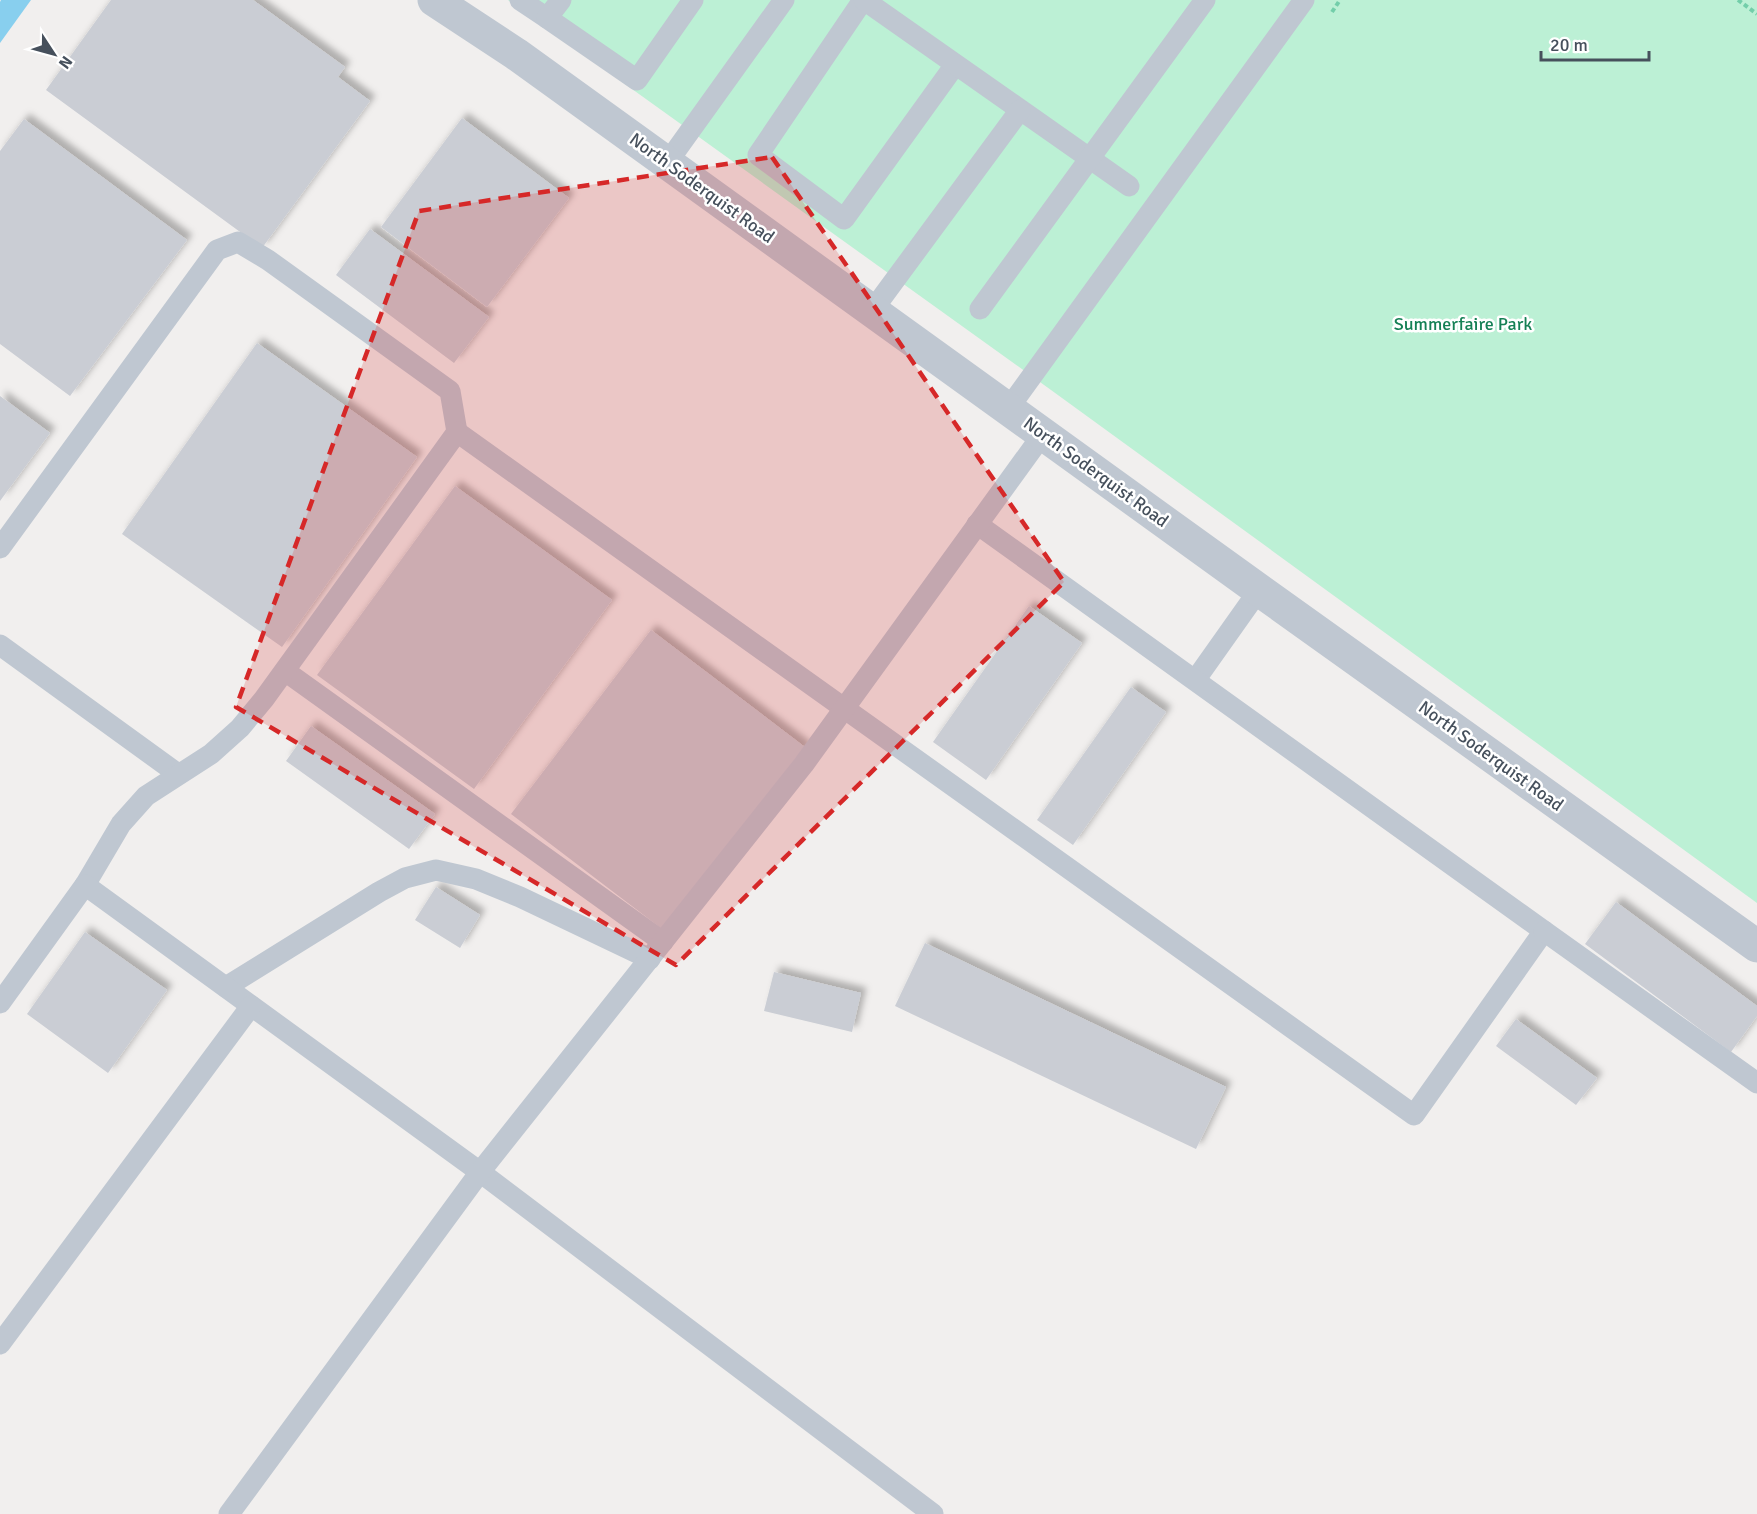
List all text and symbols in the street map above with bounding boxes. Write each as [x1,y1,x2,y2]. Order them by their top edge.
north arrow [24,24,84,84]
scale bar [1541,24,1649,62]
text: 20 m [1550,34,1588,56]
text: N [54,52,77,73]
street label: North Soderquist Road [625,128,779,248]
park label: Summerfaire Park [1394,313,1532,335]
street label: North Soderquist Road [1019,412,1173,532]
street label: North Soderquist Road [1414,696,1568,816]

